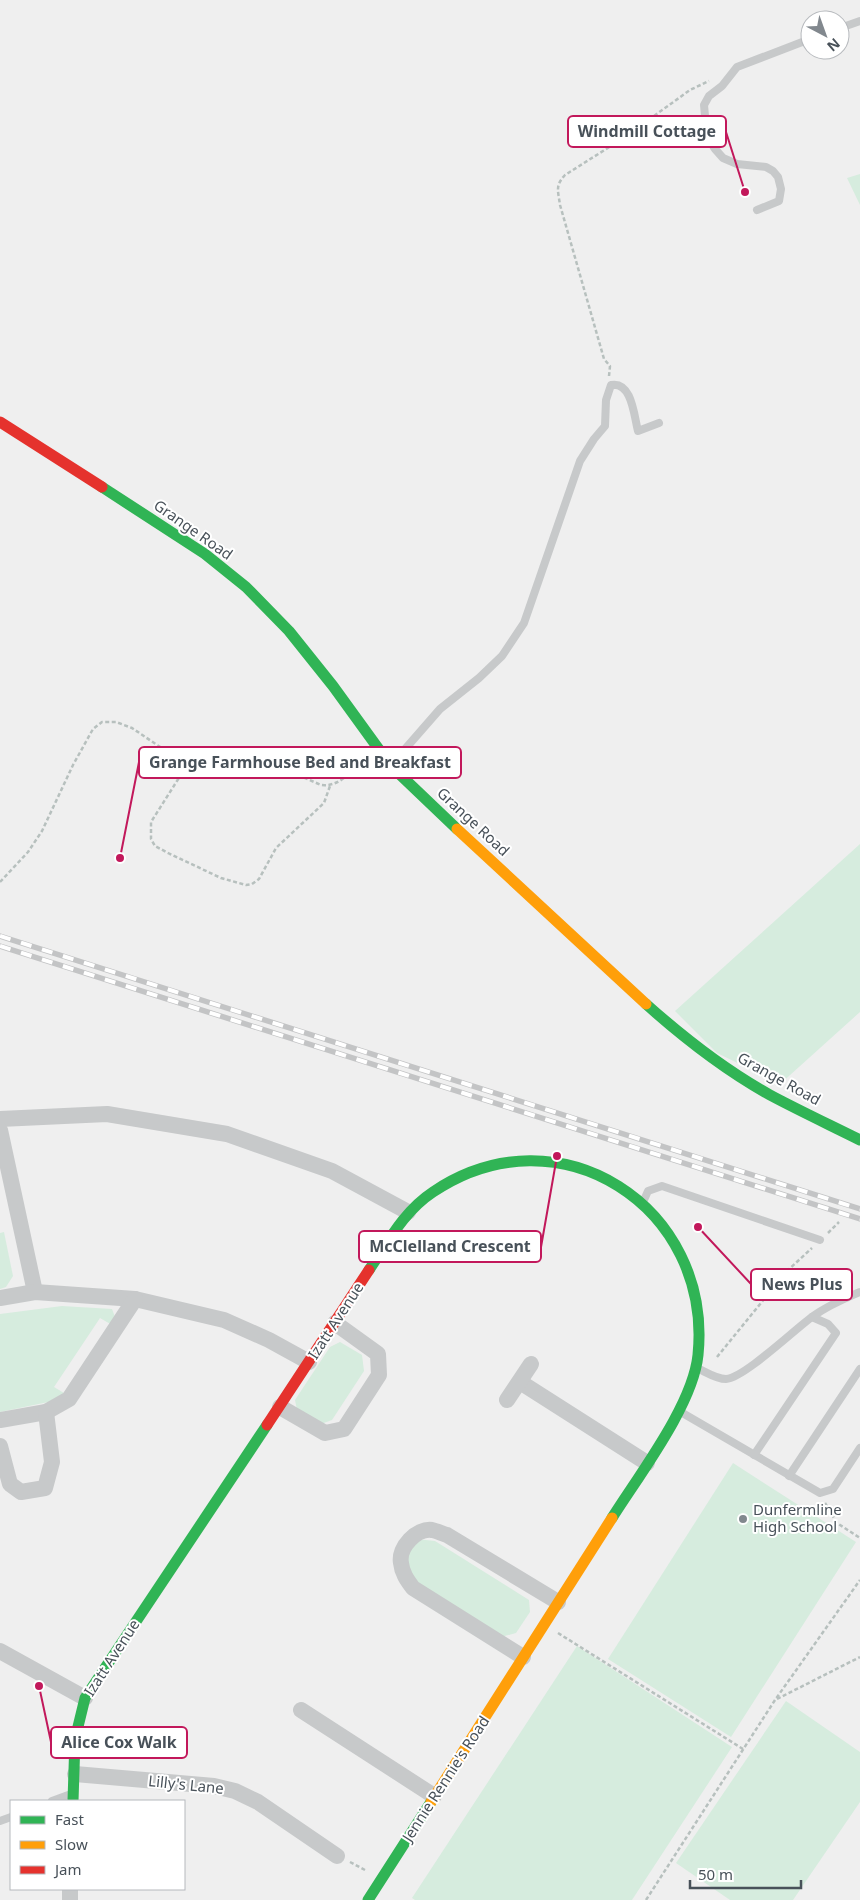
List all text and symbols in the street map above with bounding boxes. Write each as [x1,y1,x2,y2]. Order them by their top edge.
north arrow [800,10,850,60]
text: N [823,34,844,56]
callout: Windmill Cottage [568,116,726,147]
text: Windmill Cottage [578,120,716,142]
street label: Grange Road [150,495,237,564]
callout: Grange Farmhouse Bed and Breakfast [139,747,461,778]
text: Grange Farmhouse Bed and Breakfast [149,751,451,773]
street label: Grange Road [433,783,514,860]
street label: Grange Road [734,1047,825,1109]
callout: McClelland Crescent [359,1231,541,1262]
text: McClelland Crescent [369,1235,531,1257]
callout: News Plus [751,1269,852,1300]
text: News Plus [761,1273,843,1295]
street label: Izatt Avenue [303,1278,367,1363]
place label: Dunfermline High School [753,1499,842,1536]
marker: Dunfermline High School [737,1513,749,1525]
street label: Izatt Avenue [79,1615,143,1700]
street label: Jennie Rennie's Road [396,1712,493,1847]
callout: Alice Cox Walk [51,1727,187,1758]
text: Alice Cox Walk [61,1731,177,1753]
street label: Lilly's Lane [147,1770,225,1798]
legend [10,1800,185,1890]
text: Fast [55,1809,84,1829]
text: Slow [55,1834,88,1854]
scale bar [690,1858,801,1890]
text: Jam [53,1859,82,1879]
text: 50 m [698,1864,733,1884]

